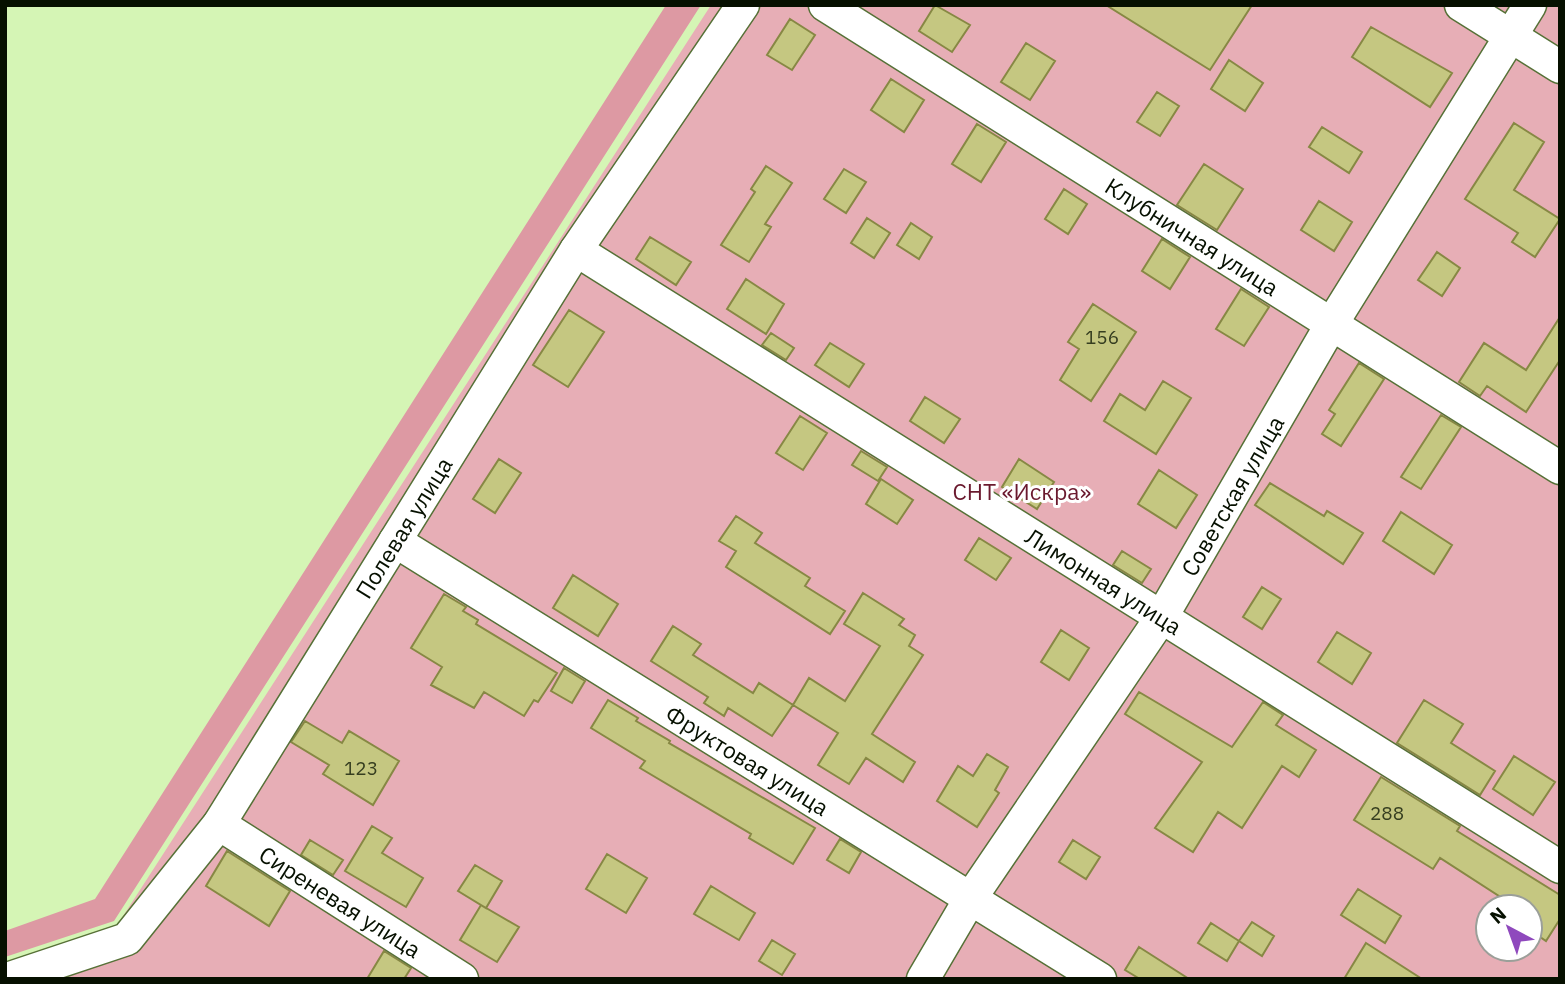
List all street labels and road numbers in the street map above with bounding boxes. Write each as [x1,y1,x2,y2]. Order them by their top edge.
street label: Клубничная улица [1100,170,1285,302]
street label: Советская улица [1174,410,1290,581]
street label: Полевая улица [348,451,459,604]
street label: Лимонная улица [1020,521,1188,641]
street label: Фруктовая улица [660,698,835,822]
street label: Сиреневая улица [254,839,427,964]

